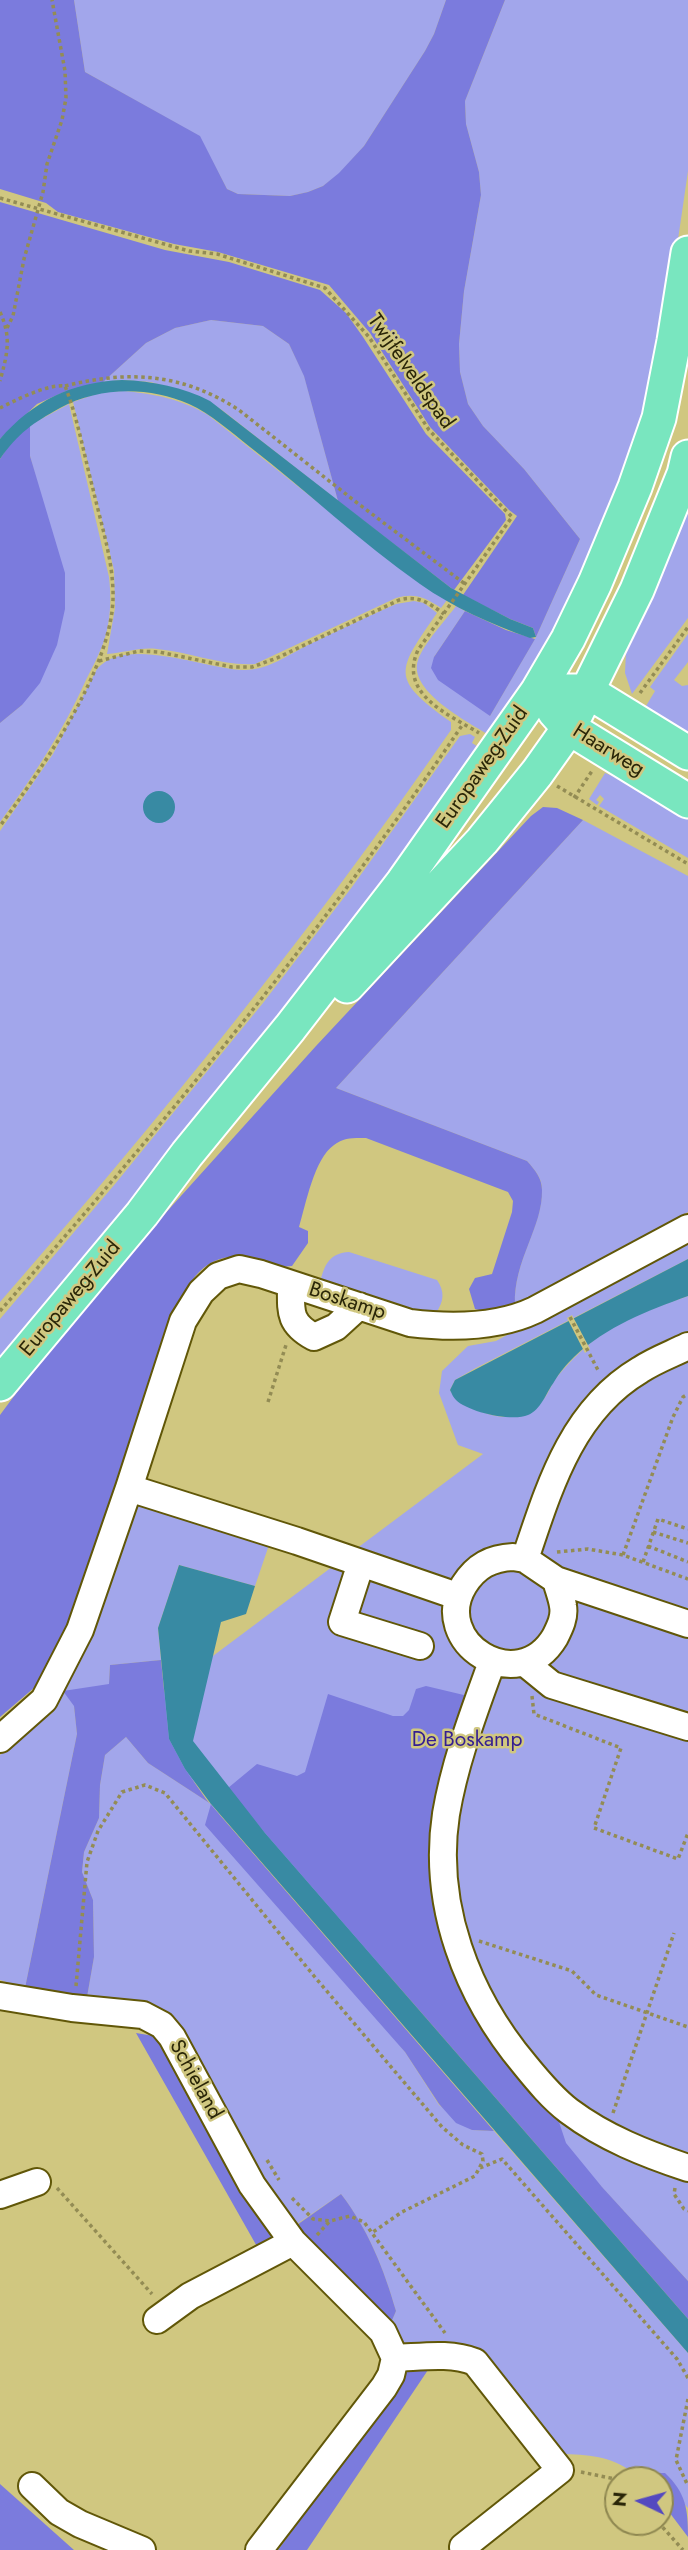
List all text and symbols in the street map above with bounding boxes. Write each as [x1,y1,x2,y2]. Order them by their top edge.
street label: Twijfelveldspad [361,310,459,434]
street label: Europaweg-Zuid [432,702,534,834]
street label: Haarweg [567,719,649,783]
street label: Europaweg-Zuid [15,1236,127,1362]
street label: Boskamp [305,1278,389,1326]
park label: De Boskamp [412,1728,522,1754]
street label: Schieland [163,2036,227,2124]
north arrow [604,2466,674,2536]
text: N [605,2491,634,2508]

